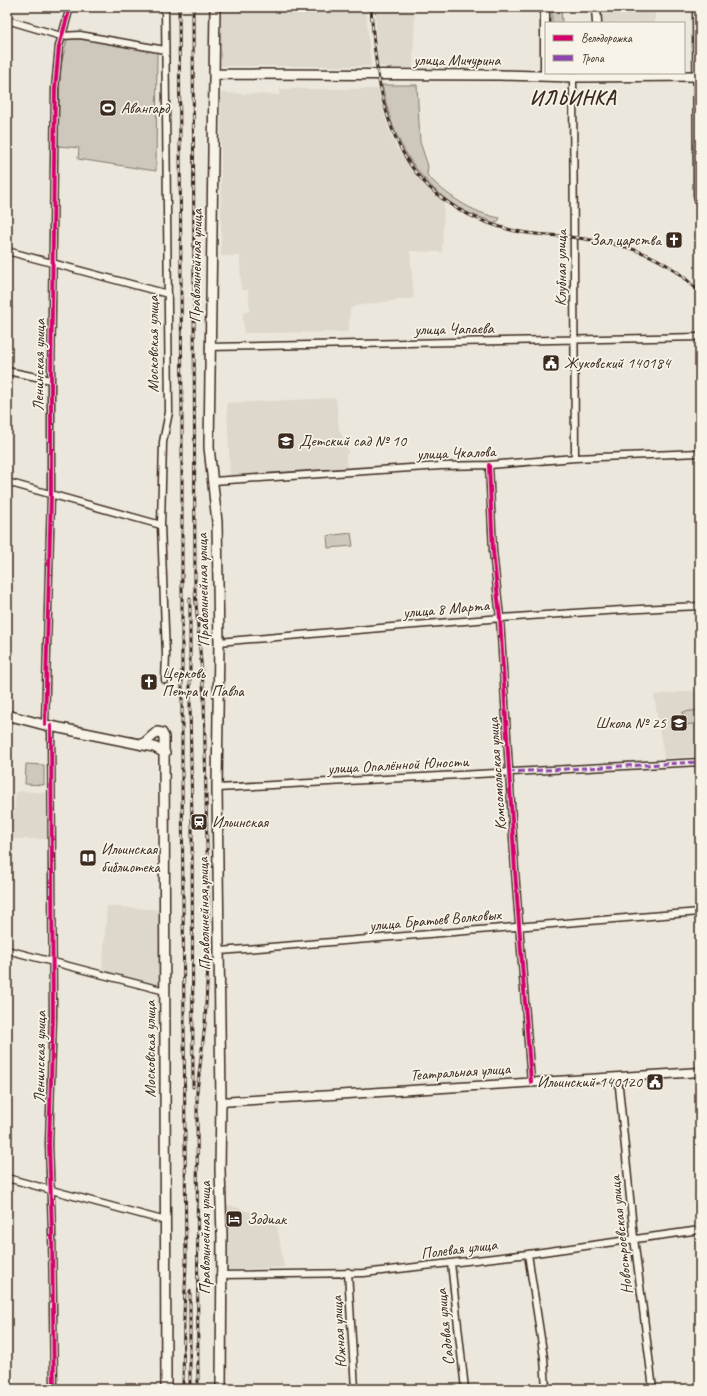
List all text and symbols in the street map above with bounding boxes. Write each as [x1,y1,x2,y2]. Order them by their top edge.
legend [545,22,685,74]
text: Велодорожка [581,30,633,46]
street label: улица Мичурина [412,50,502,70]
text: Тропа [581,50,605,66]
district label: ИЛЬИНКА [530,85,617,110]
sports icon: Авангард [98,98,118,118]
place label: Авангард [121,98,171,118]
street label: Праволинейная улица [185,208,207,323]
street label: Клубная улица [551,228,571,306]
place label: Зал царства [590,230,662,250]
church icon: Зал царства [664,230,684,250]
street label: Московская улица [143,295,163,392]
street label: Ленинская улица [28,318,50,411]
street label: улица Чапаева [413,318,495,340]
public building icon: Жуковский 140184 [541,353,561,373]
place label: Жуковский 140184 [564,353,672,373]
school or university icon: Детский сад № 10 [276,431,296,451]
place label: Детский сад № 10 [299,431,408,451]
street label: улица Чкалова [415,442,497,464]
street label: Праволинейная улица [192,532,214,647]
street label: улица 8 Марта [401,595,492,623]
place label: Церковь Петра и Павла [162,663,245,701]
church icon: Церковь Петра и Павла [139,672,159,692]
place label: Школа № 25 [595,713,667,733]
school or university icon: Школа № 25 [669,713,689,733]
street label: Комсомольская улица [483,715,511,831]
street label: улица Опалённой Юности [326,751,470,779]
station icon: Ильинская [189,812,209,832]
place label: Ильинская [212,812,270,832]
place label: Ильинская библиотека [101,839,161,877]
library icon: Ильинская библиотека [78,848,98,868]
street label: Праволинейная улица [193,856,215,971]
street label: улица Братьев Волковых [367,904,503,936]
street label: Московская улица [140,1000,160,1097]
street label: Ленинская улица [29,1010,51,1103]
street label: Театральная улица [409,1058,512,1085]
place label: Ильинский 140120 [537,1072,644,1092]
public building icon: Ильинский 140120 [645,1072,665,1092]
street label: Новостроевская улица [605,1173,637,1295]
street label: Праволинейная улица [195,1180,215,1295]
hotel icon: Зодиак [224,1209,244,1229]
place label: Зодиак [247,1209,287,1229]
street label: Полевая улица [420,1234,499,1264]
street label: Садовая улица [431,1287,459,1366]
street label: Южная улица [326,1294,351,1369]

